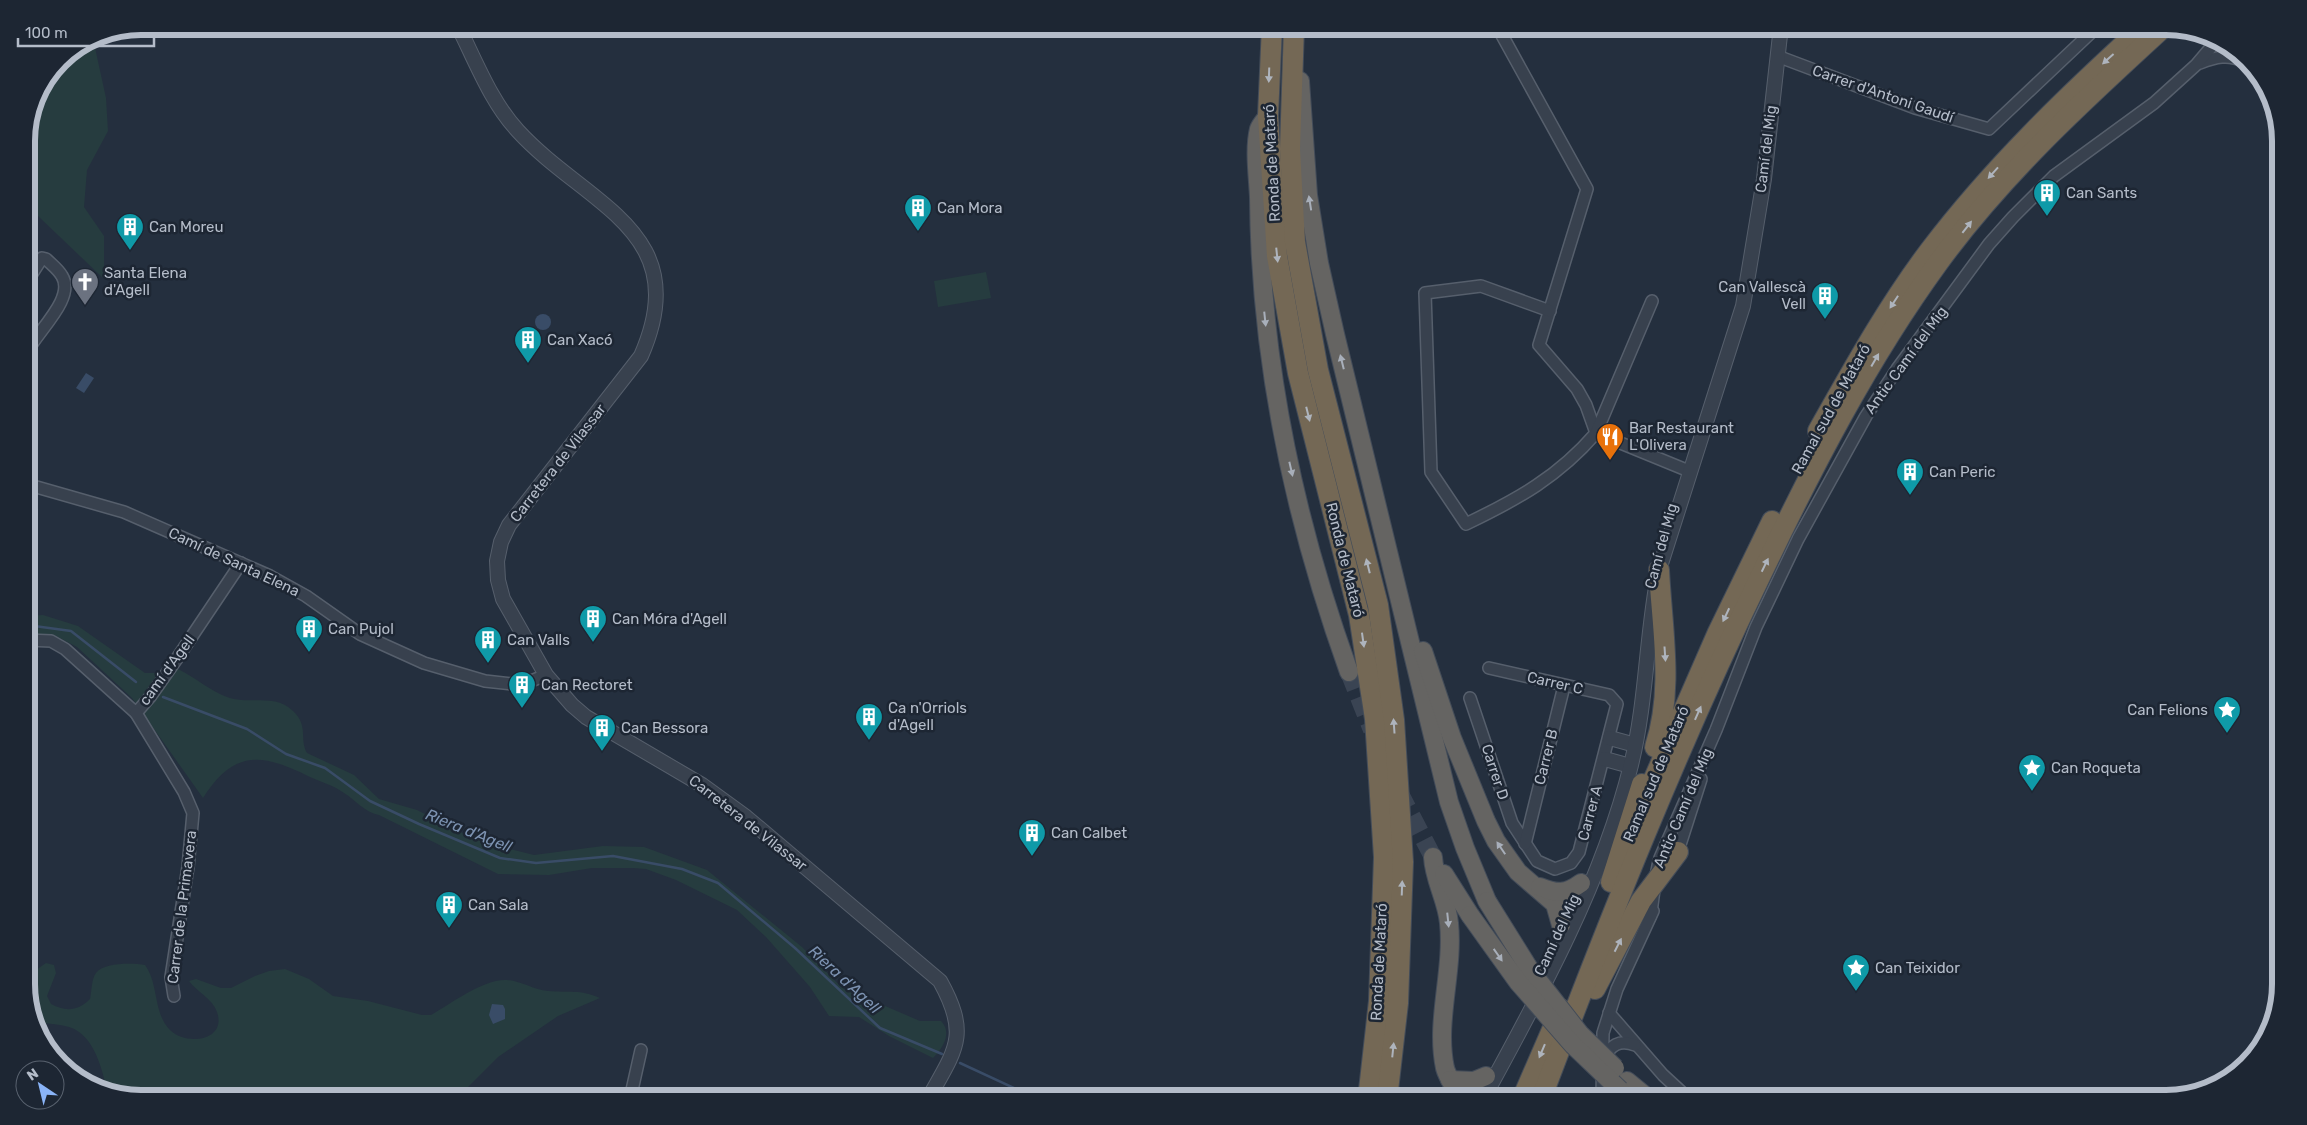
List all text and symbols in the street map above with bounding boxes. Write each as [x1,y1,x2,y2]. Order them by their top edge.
scale bar [18,15,154,47]
text: 100 m [25,24,67,42]
one-way arrow [2103,53,2115,65]
street label: Carrer d'Antoni Gaudí [1810,61,1957,127]
one-way arrow [1265,67,1273,83]
street label: Ronda de Mataró [1260,104,1284,222]
street label: Camí del Mig [1752,104,1780,194]
one-way arrow [1987,167,1999,179]
building icon: Can Sants [2032,178,2062,217]
place label: Can Sants [2066,184,2137,202]
building icon: Can Mora [903,193,933,232]
one-way arrow [1305,195,1313,211]
place label: Can Mora [937,199,1002,217]
building icon: Can Moreu [115,212,145,251]
place label: Can Moreu [149,218,224,236]
one-way arrow [1961,221,1972,234]
one-way arrow [1273,247,1281,263]
place label: Santa Elena d'Agell [104,264,187,299]
church icon: Santa Elena d'Agell [70,267,100,306]
place label: Can Vallescà Vell [1718,278,1806,313]
building icon: Can Vallescà Vell [1810,281,1840,320]
one-way arrow [1889,295,1899,309]
street label: Antic Camí del Mig [1861,303,1951,417]
one-way arrow [1262,312,1270,328]
building icon: Can Xacó [513,325,543,364]
place label: Can Xacó [547,331,613,349]
street label: Ramal sud de Mataró [1788,341,1874,477]
one-way arrow [1870,354,1879,367]
one-way arrow [1338,355,1346,370]
street label: Carretera de Vilassar [506,400,610,526]
one-way arrow [1304,406,1312,421]
place label: Bar Restaurant L'Olivera [1629,419,1734,454]
restaurant icon: Bar Restaurant L'Olivera [1595,422,1625,461]
building icon: Can Peric [1895,457,1925,496]
one-way arrow [1287,462,1295,477]
place label: Can Peric [1929,463,1996,481]
street label: Ronda de Mataró [1322,501,1368,619]
street label: Camí del Mig [1641,501,1681,591]
street label: Camí de Santa Elena [165,524,303,600]
one-way arrow [1364,558,1372,573]
one-way arrow [1761,558,1769,573]
building icon: Can Móra d'Agell [578,604,608,643]
one-way arrow [1722,608,1730,622]
place label: Can Móra d'Agell [612,610,727,628]
building icon: Can Pujol [294,614,324,653]
place label: Can Pujol [328,620,394,638]
building icon: Can Valls [473,625,503,664]
street label: camí d'Agell [135,631,199,709]
place label: Can Valls [507,631,570,649]
one-way arrow [1359,632,1367,648]
one-way arrow [1661,646,1669,662]
street label: Carrer C [1525,668,1585,698]
building icon: Can Rectoret [507,670,537,709]
place label: Can Rectoret [541,676,633,694]
place icon: Can Felions [2212,695,2242,734]
place label: Ca n'Orriols d'Agell [888,699,967,734]
place label: Can Felions [2127,701,2208,719]
building icon: Ca n'Orriols d'Agell [854,702,884,741]
street label: Ramal sud de Mataró [1619,703,1693,845]
one-way arrow [1694,706,1702,720]
building icon: Can Bessora [587,713,617,752]
one-way arrow [1390,718,1398,734]
place label: Can Bessora [621,719,708,737]
street label: Carrer B [1530,727,1562,787]
street label: Carrer D [1478,742,1512,802]
street label: Antic Camí del Mig [1650,745,1716,871]
place icon: Can Roqueta [2017,753,2047,792]
place label: Can Roqueta [2051,759,2141,777]
street label: Carretera de Vilassar [685,771,811,875]
street label: Carrer A [1574,783,1606,843]
water label: Riera d'Agell [423,805,516,857]
building icon: Can Calbet [1017,818,1047,857]
place label: Can Calbet [1051,824,1127,842]
street label: Carrer de la Primavera [164,829,200,985]
one-way arrow [1496,841,1506,855]
one-way arrow [1399,880,1407,896]
building icon: Can Sala [434,890,464,929]
street label: Camí del Mig [1530,891,1584,979]
place label: Can Sala [468,896,529,914]
street label: Ronda de Mataró [1367,903,1391,1021]
one-way arrow [1444,913,1452,929]
one-way arrow [1614,938,1622,953]
water label: Riera d'Agell [805,941,885,1018]
one-way arrow [1493,948,1503,962]
place icon: Can Teixidor [1841,953,1871,992]
place label: Can Teixidor [1875,959,1960,977]
one-way arrow [1389,1042,1397,1058]
one-way arrow [1538,1044,1546,1058]
north arrow [15,1060,65,1110]
text: N [24,1065,42,1085]

